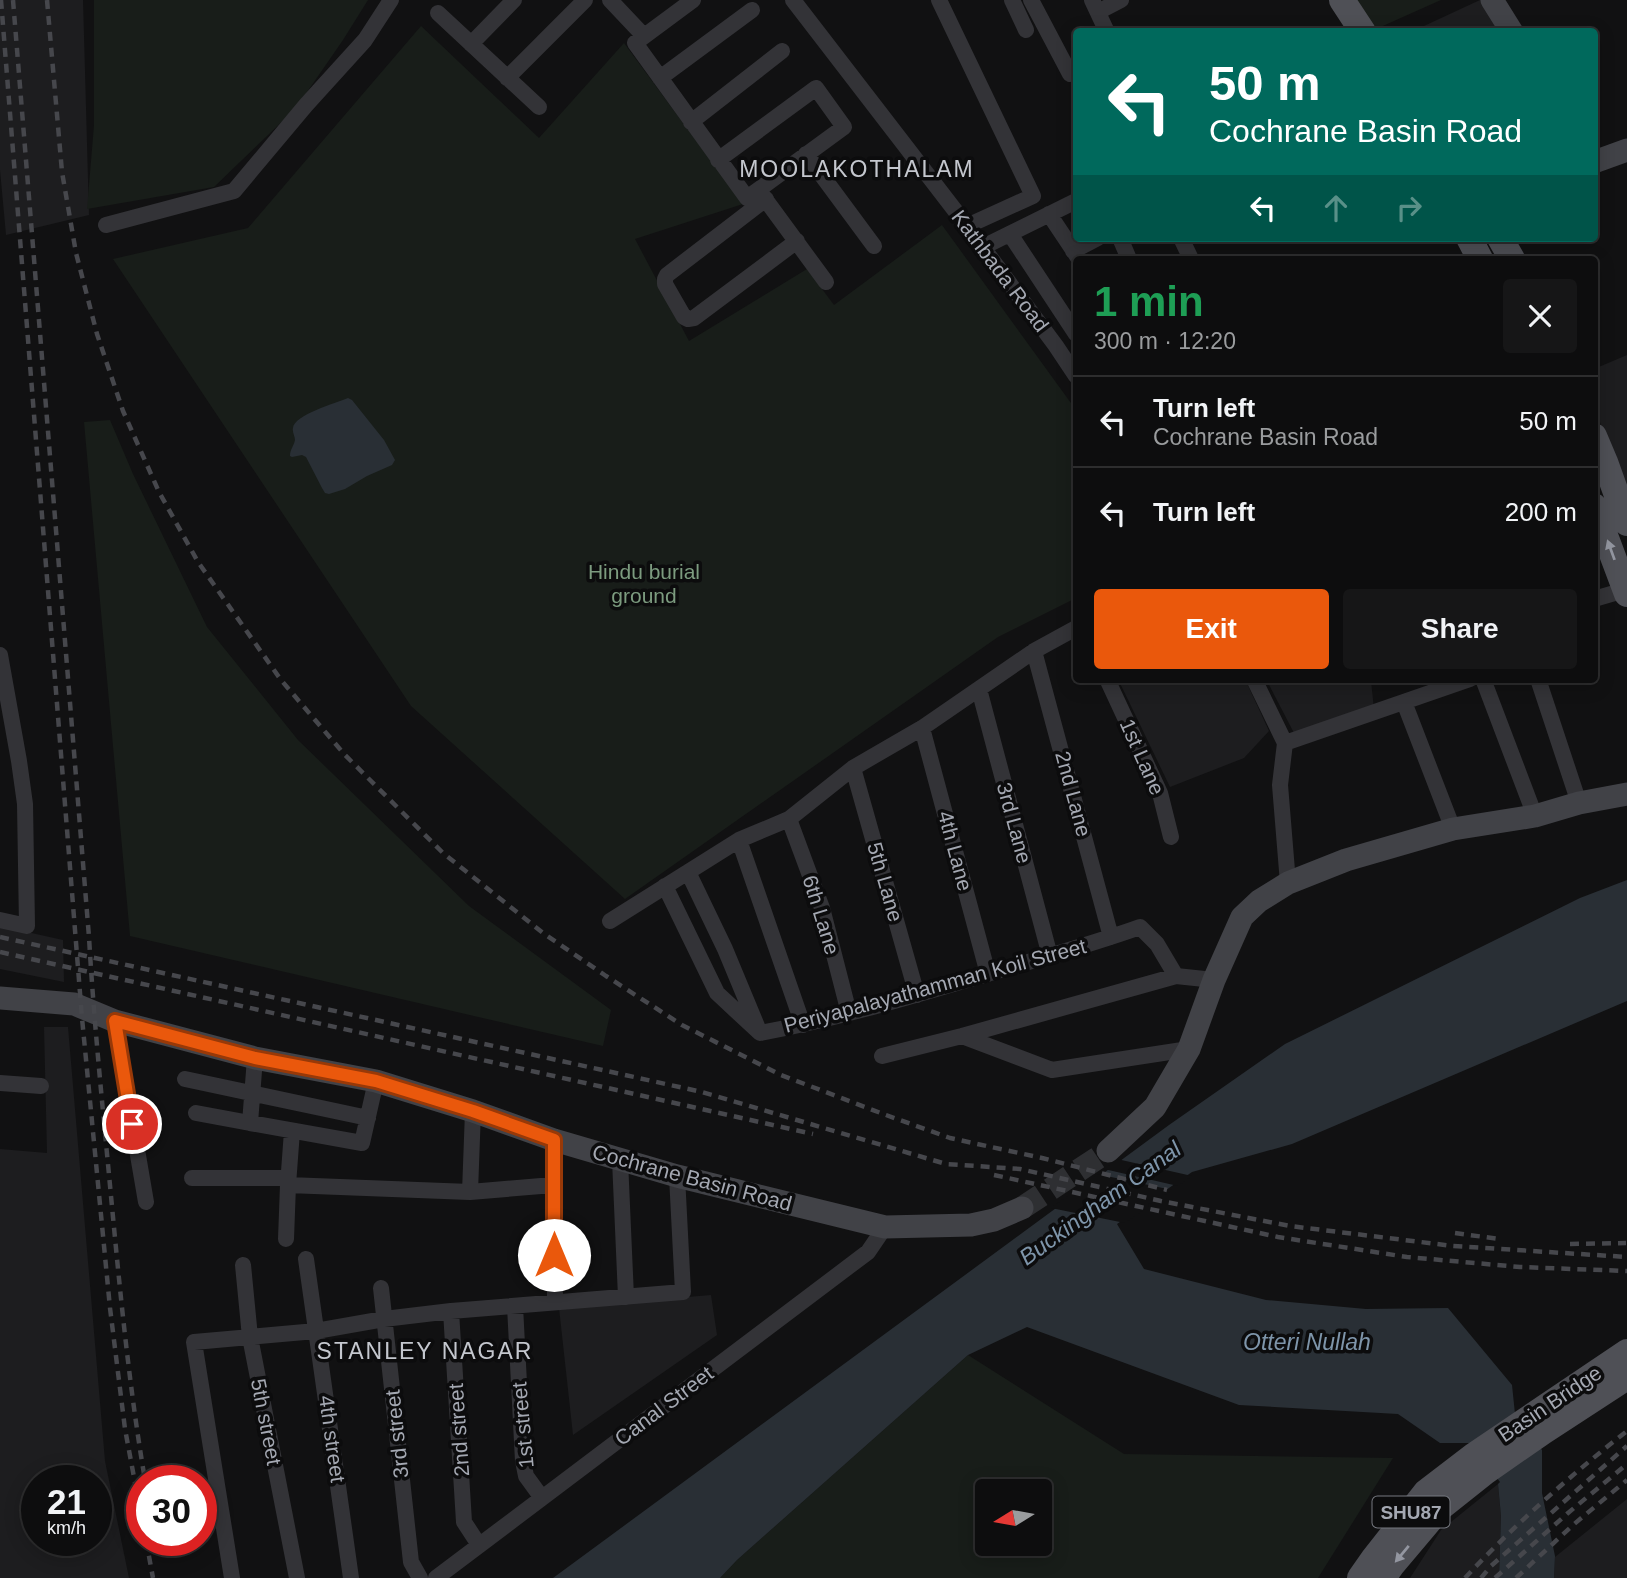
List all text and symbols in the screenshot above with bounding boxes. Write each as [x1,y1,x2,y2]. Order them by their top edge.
icon: left [1094,56,1185,147]
text: 50 m [1209,56,1321,110]
text: Cochrane Basin Road [1209,113,1522,149]
district label: MOOLAKOTHALAM [739,156,975,182]
icon: left [1244,189,1282,227]
icon: ahead [1317,189,1355,227]
icon: right [1390,189,1428,227]
street label: Kathbada Road [947,205,1054,336]
text: 1 min [1094,278,1204,325]
button: close [1503,279,1577,353]
text: 300 m · 12:20 [1094,328,1236,354]
text: Turn left [1153,393,1255,423]
icon: left [1094,403,1132,441]
text: 50 m [1519,406,1577,436]
text: Cochrane Basin Road [1153,424,1378,450]
icon: left [1094,494,1132,532]
text: Turn left [1153,497,1255,527]
text: 200 m [1505,497,1577,527]
one-way arrow [1605,540,1616,561]
park label: Hindu burial ground [588,560,700,607]
button: Exit [1094,589,1329,669]
button: Share [1343,589,1577,669]
street label: 1st Lane [1116,715,1169,798]
street label: 2nd Lane [1051,749,1096,839]
street label: 3rd Lane [993,780,1036,866]
street label: 4th Lane [934,808,977,893]
street label: 5th Lane [863,839,908,924]
street label: 6th Lane [799,872,844,957]
street label: Periyapalayathamman Koil Street [781,934,1089,1037]
pin [102,1094,162,1154]
icon: arrive [113,1105,151,1143]
water label: Buckingham Canal [1014,1135,1186,1270]
street label: Cochrane Basin Road [590,1140,794,1215]
position arrow [517,1218,591,1292]
water label: Otteri Nullah [1243,1329,1371,1355]
district label: STANLEY NAGAR [317,1338,533,1364]
street label: Canal Street [610,1361,717,1450]
street label: Basin Bridge [1494,1361,1606,1446]
street label: 5th street [247,1377,286,1467]
street label: 1st street [507,1381,538,1469]
street label: 2nd street [444,1382,473,1477]
street label: 3rd street [380,1389,413,1479]
street label: 4th street [315,1394,350,1484]
speed limit sign: 30 [126,1465,217,1556]
north arrow [975,1479,1052,1556]
map controls [975,1479,1052,1556]
text: 21 [47,1482,86,1521]
road number: SHU87 [1372,1496,1450,1528]
text: km/h [47,1518,86,1538]
one-way arrow [1395,1545,1410,1562]

